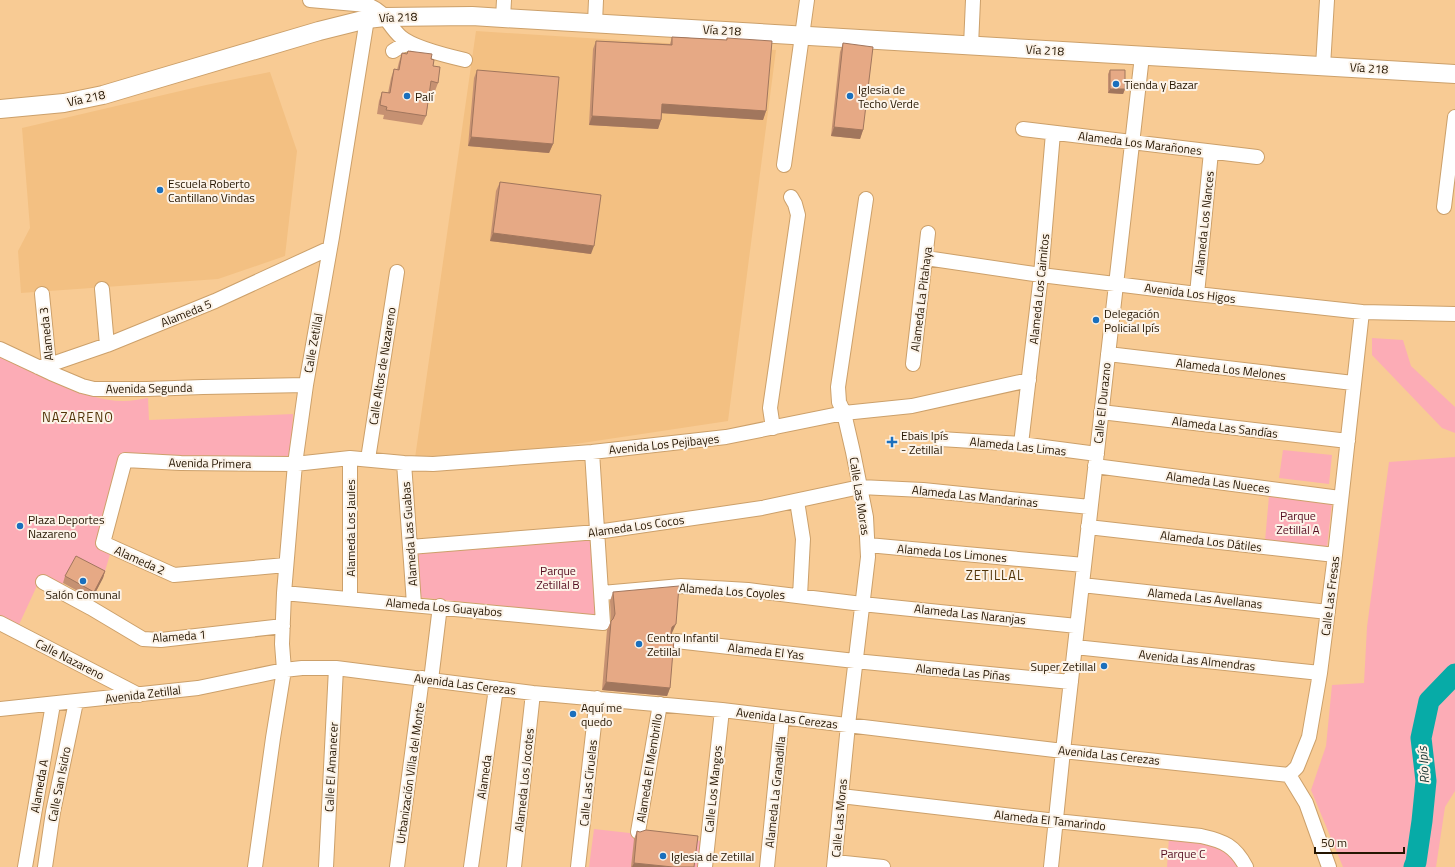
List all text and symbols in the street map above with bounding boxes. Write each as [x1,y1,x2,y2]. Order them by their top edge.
street label: Vía 218 [378,7,418,27]
street label: Vía 218 [702,20,742,41]
street label: Vía 218 [1025,40,1065,61]
street label: Vía 218 [1349,57,1389,79]
place label: Tienda y Bazar [1124,75,1198,94]
marker: Tienda y Bazar [1111,79,1121,89]
place label: Iglesia de Techo Verde [858,80,919,113]
street label: Vía 218 [65,85,107,111]
place label: Palí [415,87,435,106]
marker: Palí [402,91,412,101]
marker: Iglesia de Techo Verde [845,91,855,101]
street label: Alameda Los Marañones [1077,126,1203,160]
street label: Alameda Los Nances [1189,170,1219,276]
place label: Escuela Roberto Cantillano Vindas [168,174,255,207]
marker: Escuela Roberto Cantillano Vindas [155,185,165,195]
street label: Alameda Los Caimitos [1024,232,1054,345]
street label: Alameda La Pitahaya [905,245,937,353]
street label: Avenida Los Higos [1143,278,1237,308]
street label: Alameda 5 [158,294,215,332]
place label: Delegación Policial Ipís [1104,304,1160,337]
street label: Alameda 3 [34,306,58,362]
street label: Calle Altos de Nazareno [363,306,401,426]
street label: Calle Zetillal [298,312,328,374]
marker: Delegación Policial Ipís [1091,315,1101,325]
street label: Alameda Los Melones [1175,353,1287,385]
street label: Calle El Durazno [1088,362,1116,444]
street label: Avenida Segunda [106,378,192,398]
district label: NAZARENO [42,407,114,427]
street label: Alameda Las Sandías [1171,411,1279,443]
place label: Ebais Ipís - Zetillal [901,426,949,459]
street label: Avenida Los Pejibayes [608,429,721,459]
street label: Alameda Las Limas [969,431,1068,461]
marker: Ebais Ipís - Zetillal [886,436,898,448]
street label: Avenida Primera [168,453,252,473]
street label: Calle Las Moras [844,456,876,537]
street label: Alameda Las Nueces [1165,466,1271,498]
street label: Alameda Los Jaules [341,479,360,577]
street label: Alameda Las Mandarinas [911,480,1039,512]
street label: Alameda Las Guabas [396,481,422,587]
park label: Parque Zetillal A [1276,506,1320,539]
place label: Plaza Deportes Nazareno [28,510,105,543]
street label: Alameda Los Cocos [587,510,686,542]
marker: Plaza Deportes Nazareno [15,521,25,531]
street label: Alameda Los Dátiles [1159,525,1263,557]
street label: Alameda Los Limones [896,539,1008,567]
street label: Alameda 2 [112,540,168,580]
street label: Calle Las Fresas [1316,555,1344,637]
park label: Parque Zetillal B [536,561,580,594]
district label: ZETILLAL [966,565,1024,585]
marker: Salón Comunal [78,576,88,586]
street label: Alameda Los Coyoles [678,578,786,604]
street label: Alameda Las Avellanas [1147,583,1264,614]
place label: Salón Comunal [45,585,121,604]
street label: Alameda Los Guayabos [385,592,503,622]
street label: Alameda Las Naranjas [913,599,1027,629]
street label: Alameda 1 [152,625,206,647]
place label: Centro Infantil Zetillal [647,628,719,661]
street label: Calle Nazareno [32,633,108,685]
street label: Alameda El Yas [727,638,805,664]
marker: Centro Infantil Zetillal [634,639,644,649]
street label: Avenida Las Almendras [1138,644,1257,676]
place label: Super Zetillal [1030,657,1096,676]
street label: Alameda Las Piñas [915,658,1011,686]
marker: Super Zetillal [1099,661,1109,671]
street label: Avenida Las Cerezas [413,668,517,700]
street label: Avenida Zetillal [104,680,182,708]
place label: Aquí me quedo [581,698,622,731]
street label: Urbanización Villa del Monte [391,701,429,845]
street label: Avenida Las Cerezas [735,702,839,734]
marker: Aquí me quedo [568,709,578,719]
street label: Alameda El Membrillo [631,712,667,824]
street label: Calle El Amanecer [319,722,343,812]
street label: Alameda Los Jocotes [509,727,539,833]
street label: Alameda La Granadilla [760,735,790,849]
street label: Calle Las Ciruelas [574,738,602,827]
street label: Avenida Las Cerezas [1057,740,1161,770]
street label: Calle Los Mangos [699,744,727,834]
water label: Río Ipís [1412,744,1434,784]
street label: Calle San Isidro [42,745,76,823]
street label: Alameda [472,754,496,800]
street label: Alameda A [25,758,53,814]
street label: Calle Las Moras [826,777,852,858]
street label: Alameda El Tamarindo [993,805,1107,835]
scale bar [1315,829,1404,855]
text: 50 m [1321,833,1347,852]
park label: Parque C [1161,844,1206,863]
place label: Iglesia de Zetillal [671,847,754,866]
marker: Iglesia de Zetillal [658,851,668,861]

